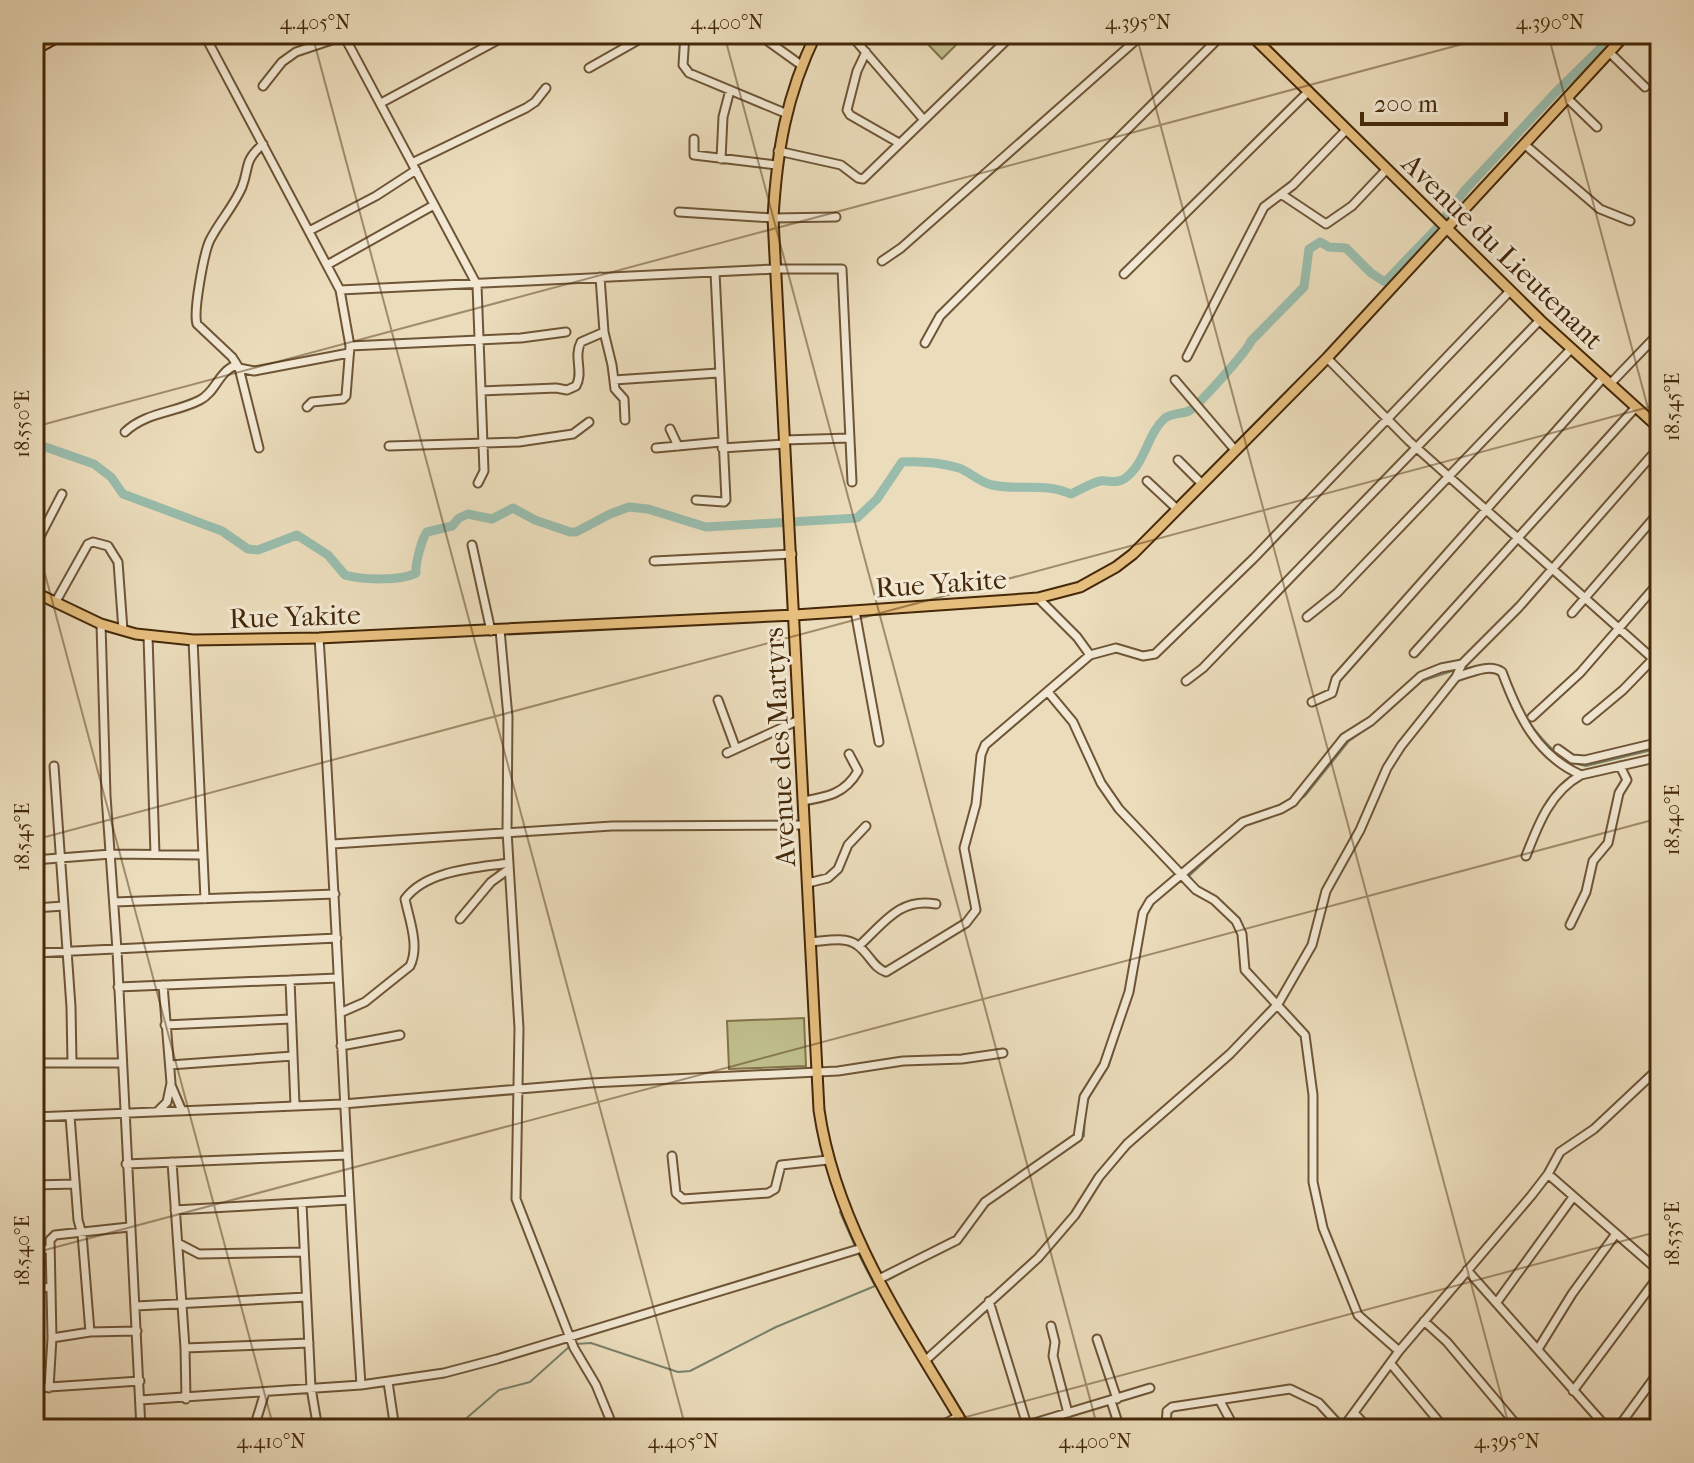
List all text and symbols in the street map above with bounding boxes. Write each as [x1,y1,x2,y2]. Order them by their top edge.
text: 4.405°N [280,11,350,34]
text: 4.400°N [690,11,764,34]
text: 4.395°N [1105,11,1171,34]
text: 4.390°N [1516,11,1584,34]
scale bar [1362,76,1506,126]
text: 200 m [1374,90,1438,118]
street label: Avenue du Lieutenant [1394,146,1610,356]
text: 18.545°E [1661,373,1684,441]
text: 18.550°E [11,390,34,458]
street label: Rue Yakite [874,562,1008,605]
street label: Rue Yakite [229,598,361,635]
street label: Avenue des Martyrs [757,626,802,868]
text: 18.540°E [1661,784,1684,856]
text: 18.545°E [11,803,34,871]
text: 18.535°E [1661,1201,1684,1267]
text: 18.540°E [11,1215,34,1287]
text: 4.410°N [236,1430,306,1453]
text: 4.405°N [648,1430,718,1453]
text: 4.400°N [1058,1430,1132,1453]
text: 4.395°N [1474,1430,1540,1453]

